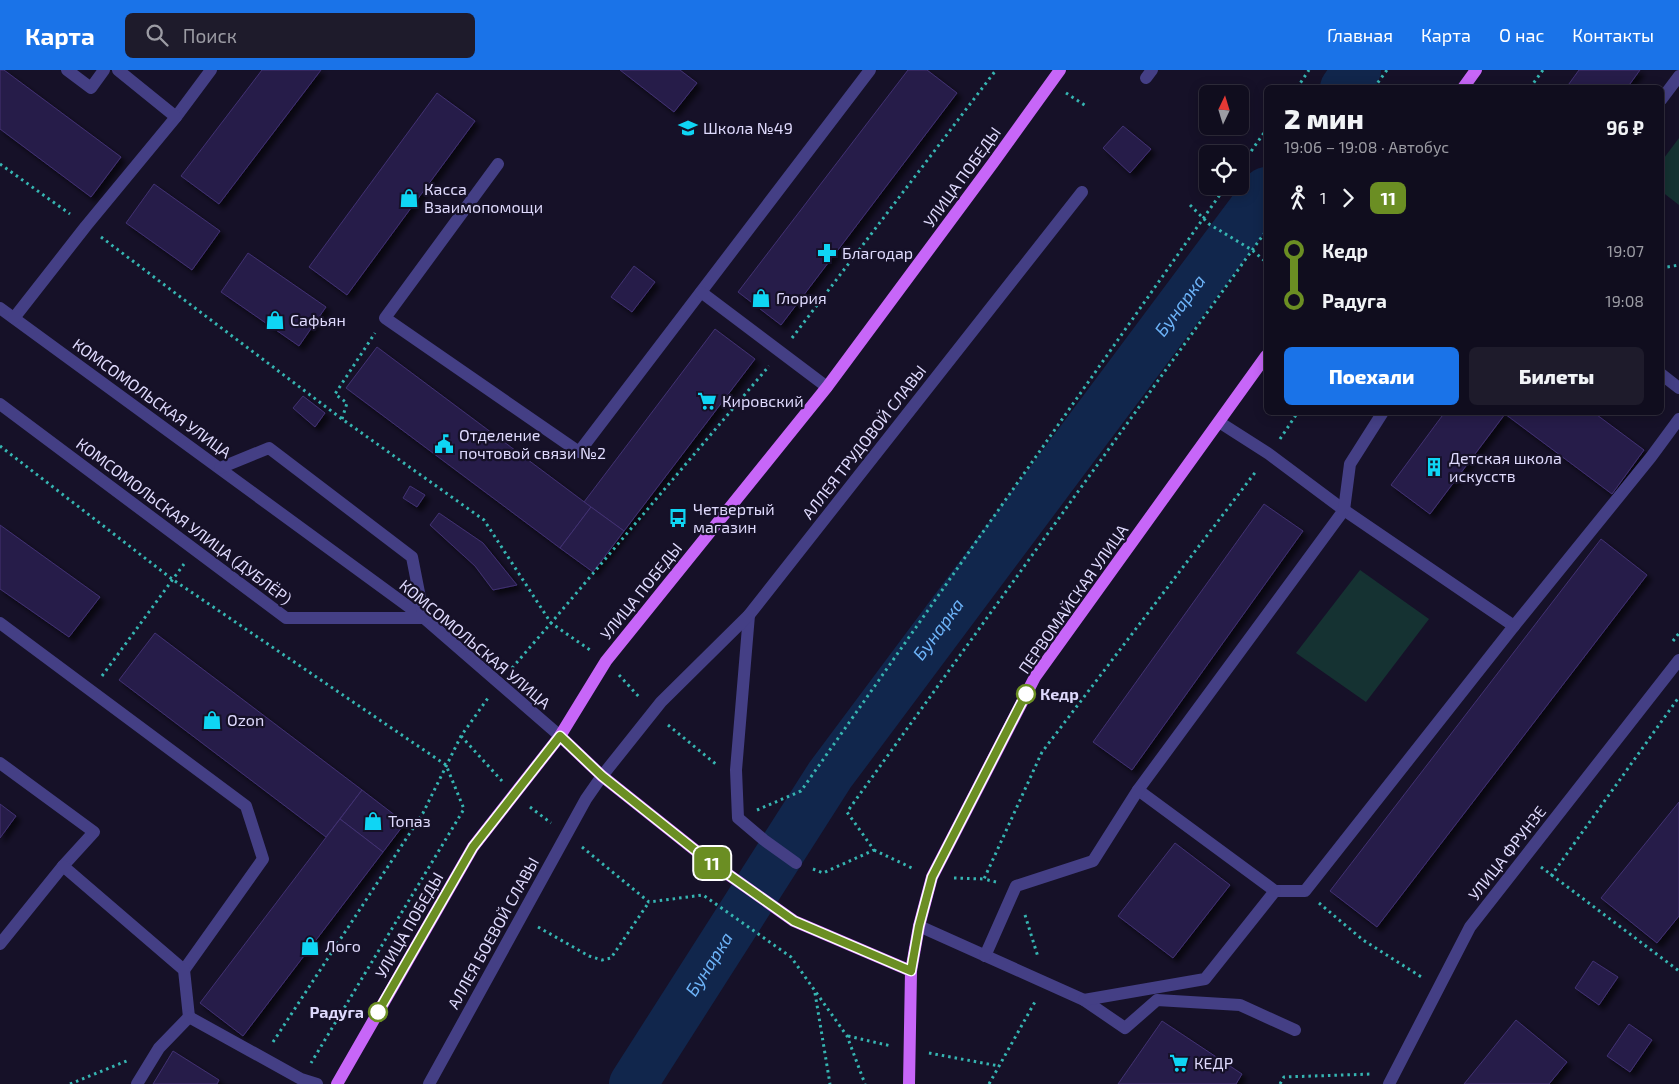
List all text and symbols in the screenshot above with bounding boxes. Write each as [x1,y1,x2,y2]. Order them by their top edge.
search box [125,13,475,58]
text: Карта [25,21,95,50]
icon: search [143,21,171,49]
text: Поиск [183,24,237,47]
text: Главная [1327,24,1393,46]
text: Карта [1421,24,1471,46]
text: О нас [1499,24,1544,46]
text: Контакты [1572,24,1654,46]
north arrow [1199,85,1249,135]
map controls [1199,85,1249,195]
text: 2 мин [1284,101,1364,135]
text: 96 ₽ [1606,116,1644,139]
school or university icon: Школа №49 [677,117,699,139]
place label: Школа №49 [703,118,793,137]
street label: УЛИЦА ПОБЕДЫ [919,123,1004,230]
text: 19:06 – 19:08 · Автобус [1284,137,1449,156]
button: locate [1199,145,1249,195]
place label: Касса Взаимопомощи [424,179,543,216]
icon: walk [1284,184,1312,212]
icon: forward [1334,184,1362,212]
shop icon: Касса Взаимопомощи [398,187,420,209]
text: 11 [1380,187,1396,209]
text: 1 [1320,188,1326,207]
text: Кедр [1322,239,1368,262]
text: 19:07 [1607,241,1644,260]
pharmacy icon: Благодар [816,242,838,264]
place label: Благодар [842,243,913,262]
water label: Бунарка [1149,270,1210,340]
shop icon: Глория [750,287,772,309]
place label: Глория [776,288,827,307]
text: Радуга [1322,289,1387,312]
text: 19:08 [1605,291,1644,310]
shop icon: Сафьян [264,309,286,331]
place label: Сафьян [290,310,346,329]
street label: КОМСОМОЛЬСКАЯ УЛИЦА [69,334,235,461]
button: Поехали [1284,347,1459,405]
button: Билеты [1469,347,1644,405]
street label: АЛЛЕЯ ТРУДОВОЙ СЛАВЫ [798,361,930,522]
supermarket icon: Кировский [696,390,718,412]
place label: Кировский [722,391,804,410]
place label: Отделение почтовой связи №2 [459,425,606,462]
street label: КОМСОМОЛЬСКАЯ УЛИЦА (ДУБЛЁР) [73,433,296,608]
public building icon: Отделение почтовой связи №2 [433,433,455,455]
place label: Детская школа искусств [1449,448,1562,486]
building icon: Детская школа искусств [1423,456,1445,478]
place label: Четвертый магазин [693,499,775,536]
bus stop icon: Четвертый магазин [667,507,689,529]
street label: ПЕРВОМАЙСКАЯ УЛИЦА [1014,520,1131,677]
street label: УЛИЦА ПОБЕДЫ [596,538,685,643]
street label: КОМСОМОЛЬСКАЯ УЛИЦА [396,575,555,712]
water label: Бунарка [908,594,968,664]
marker: Кедр [1016,684,1036,704]
place label: Кедр [1040,684,1079,703]
shop icon: Ozon [201,709,223,731]
place label: Ozon [227,710,264,729]
street label: УЛИЦА ФРУНЗЕ [1464,802,1549,904]
shop icon: Топаз [362,810,384,832]
place label: Топаз [388,811,431,830]
line badge: 11 [690,847,734,879]
text: 11 [704,852,720,874]
street label: АЛЛЕЯ БОЕВОЙ СЛАВЫ [443,854,542,1012]
street label: УЛИЦА ПОБЕДЫ [371,869,447,981]
water label: Бунарка [680,928,737,1000]
shop icon: Лого [299,935,321,957]
place label: Лого [325,936,361,955]
place label: Радуга [309,1002,364,1021]
marker: Радуга [368,1002,388,1022]
supermarket icon: КЕДР [1168,1052,1190,1074]
place label: КЕДР [1194,1053,1233,1072]

